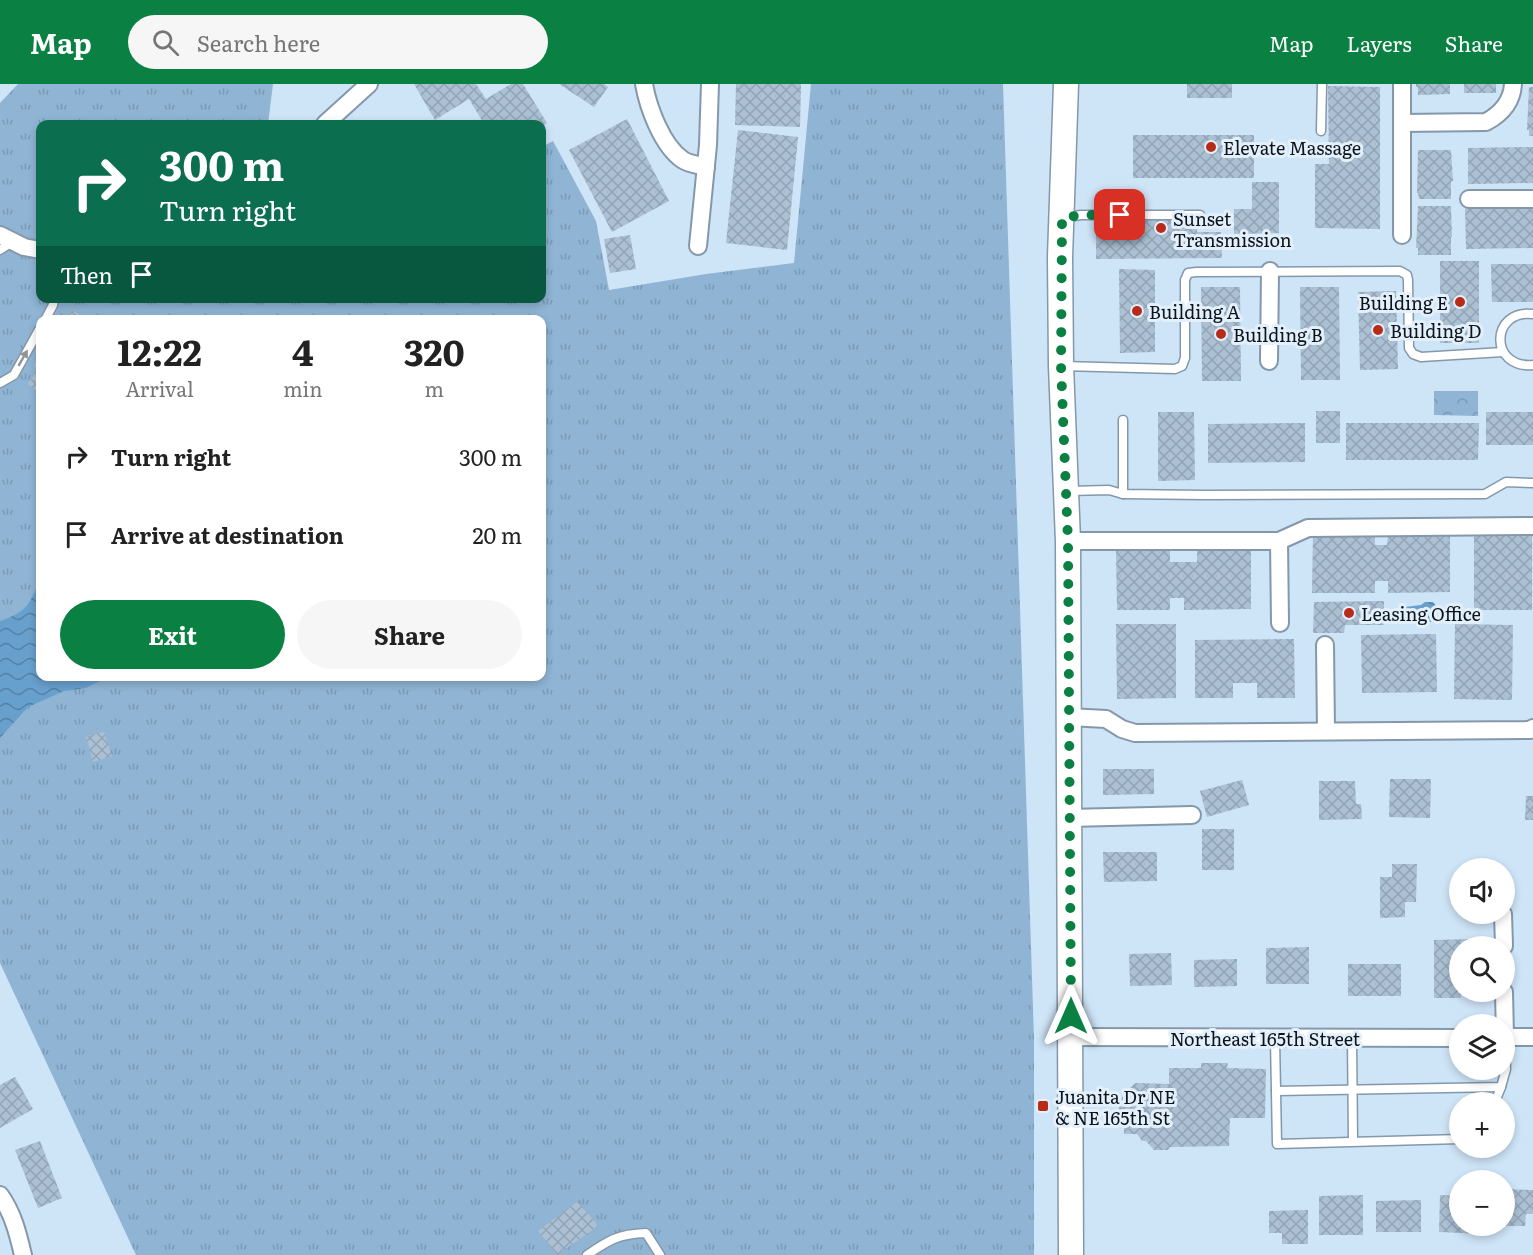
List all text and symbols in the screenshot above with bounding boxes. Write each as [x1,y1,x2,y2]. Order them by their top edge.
search box [128,15,548,69]
text: Map [30,21,92,63]
icon: search [149,26,182,59]
text: Search here [197,26,320,59]
text: Map [1269,27,1314,58]
text: Layers [1347,27,1412,58]
text: Share [1445,27,1503,58]
text: 300 m [159,132,284,194]
place label: Elevate Massage [1223,134,1361,161]
marker: Elevate Massage [1204,140,1218,154]
icon: right [60,144,138,222]
text: Turn right [159,189,296,229]
pin [1094,189,1145,240]
icon: arrive [1103,198,1136,231]
place label: Sunset Transmission [1173,205,1292,253]
marker: Sunset Transmission [1154,221,1168,235]
text: Then [60,258,113,291]
icon: arrive [125,258,158,291]
place label: Building E [1359,289,1448,316]
marker: Building E [1453,295,1467,309]
place label: Building A [1149,298,1240,325]
marker: Building A [1130,304,1144,318]
place label: Building D [1390,317,1481,344]
place label: Building B [1233,321,1323,348]
marker: Building D [1371,323,1385,337]
text: 12:22 [117,324,202,377]
text: 4 [292,324,314,377]
text: 320 [404,324,465,377]
marker: Building B [1214,327,1228,341]
one-way arrow [18,350,28,367]
text: Arrival [125,373,194,403]
text: min [283,373,322,403]
text: m [425,373,444,403]
icon: right [60,440,93,473]
text: Turn right [111,440,231,473]
text: 300 m [459,440,522,473]
icon: arrive [60,518,93,551]
text: Arrive at destination [111,518,344,551]
text: 20 m [472,518,522,551]
button: Exit [60,600,285,669]
button: Share [297,600,522,669]
place label: Leasing Office [1361,600,1481,627]
marker: Leasing Office [1342,606,1356,620]
map controls [1449,858,1515,1236]
button: sound [1449,858,1515,924]
button: search [1449,936,1515,1002]
position arrow [1039,984,1103,1048]
button: layers [1449,1014,1515,1080]
street label: Northeast 165th Street [1170,1025,1361,1052]
place label: Juanita Dr NE & NE 165th St [1055,1083,1176,1131]
button: + [1449,1092,1515,1158]
marker: Juanita Dr NE & NE 165th St [1036,1099,1050,1113]
button: − [1449,1170,1515,1236]

